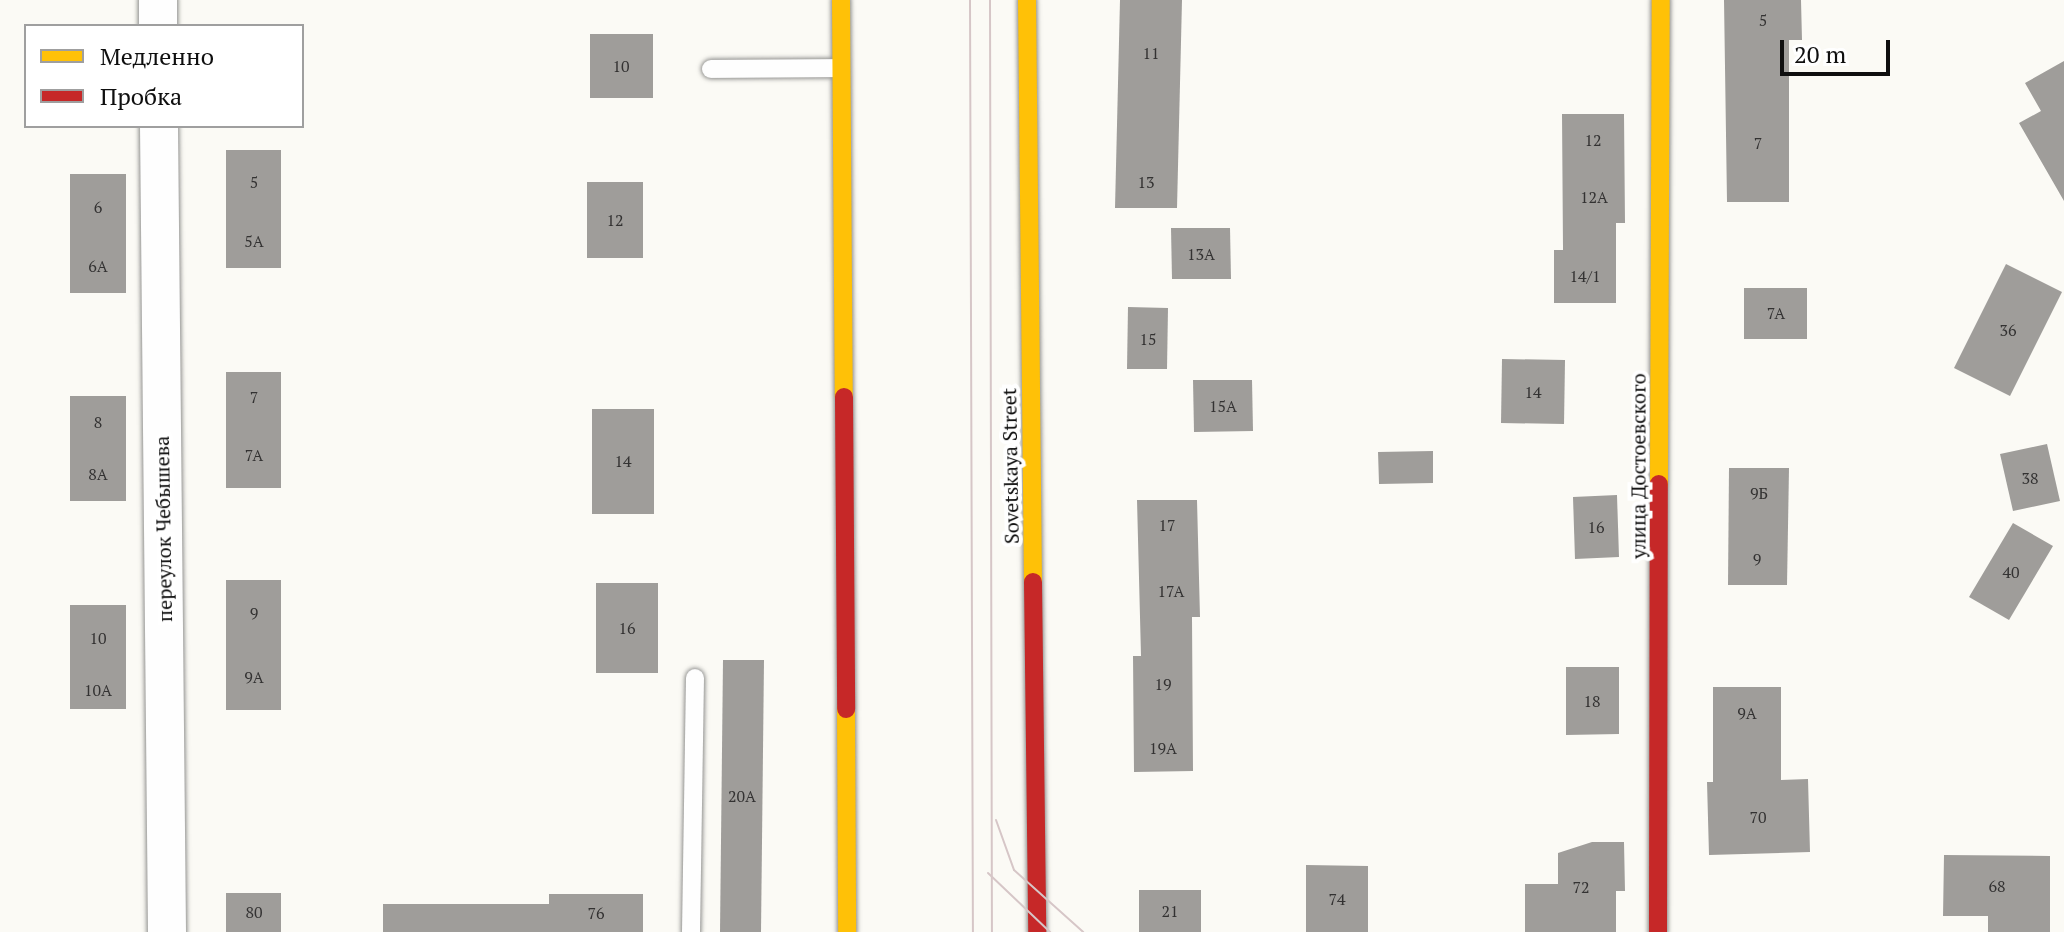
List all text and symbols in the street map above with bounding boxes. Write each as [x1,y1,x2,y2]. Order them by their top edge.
house number: 5 [1759,10,1767,30]
legend [24,24,304,128]
scale bar [1784,24,1894,74]
text: 20 m [1794,38,1846,70]
text: Медленно [100,40,214,72]
house number: 11 [1142,43,1160,63]
house number: 10 [612,56,630,76]
text: Пробка [100,80,182,112]
house number: 12 [1584,130,1602,150]
house number: 7 [1754,133,1762,153]
house number: 5 [250,172,258,192]
house number: 13 [1137,172,1155,192]
house number: 12А [1580,187,1608,207]
house number: 6 [94,197,102,217]
house number: 12 [606,210,624,230]
house number: 5А [244,231,264,251]
house number: 13А [1187,244,1215,264]
house number: 6А [88,256,108,276]
house number: 14/1 [1569,266,1601,286]
house number: 7А [1767,303,1785,323]
house number: 36 [1999,320,2017,340]
house number: 15 [1139,329,1157,349]
street label: улица Достоевского [1626,373,1650,559]
house number: 14 [1524,382,1542,402]
house number: 7 [250,387,258,407]
street label: Sovetskaya Street [997,388,1023,544]
house number: 15А [1209,396,1237,416]
house number: 8 [94,412,102,432]
street label: переулок Чебышева [149,436,177,622]
house number: 7А [245,445,263,465]
house number: 14 [614,451,632,471]
house number: 8А [88,464,108,484]
house number: 38 [2021,468,2039,488]
house number: 9Б [1750,483,1768,503]
house number: 17 [1158,515,1176,535]
house number: 16 [1587,517,1605,537]
house number: 9 [1753,549,1761,569]
house number: 40 [2002,562,2020,582]
house number: 17А [1158,581,1184,601]
house number: 9 [250,603,258,623]
house number: 16 [618,618,636,638]
house number: 10 [89,628,107,648]
house number: 9А [244,667,264,687]
house number: 19 [1154,674,1172,694]
house number: 10А [84,680,112,700]
house number: 18 [1583,691,1601,711]
house number: 9А [1737,703,1757,723]
house number: 19А [1149,738,1177,758]
house number: 20А [728,786,756,806]
house number: 70 [1749,807,1767,827]
house number: 68 [1988,876,2006,896]
house number: 72 [1572,877,1590,897]
house number: 74 [1328,889,1346,909]
house number: 21 [1161,901,1179,921]
house number: 80 [245,902,263,922]
house number: 76 [587,903,605,923]

